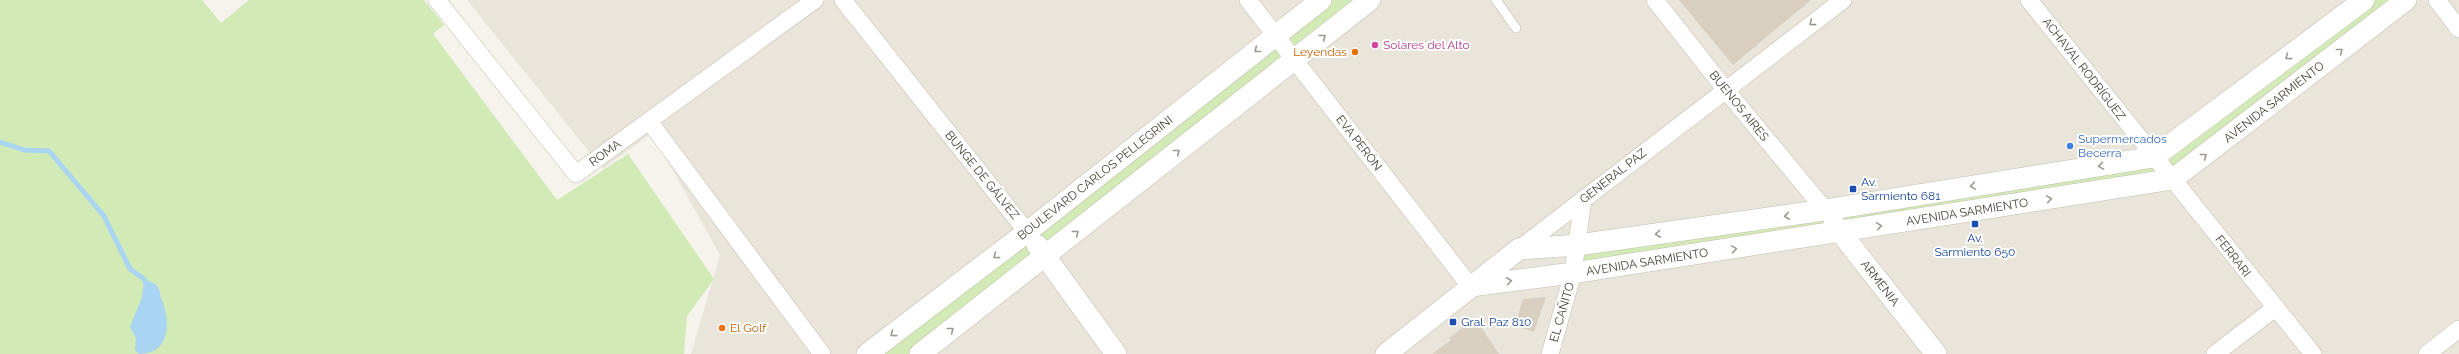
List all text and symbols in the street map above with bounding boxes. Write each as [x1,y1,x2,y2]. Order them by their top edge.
street label: ACHAVAL RODRÍGUEZ [2040,15,2129,123]
one-way arrow [1809,19,1816,26]
one-way arrow [1319,34,1326,41]
place label: Solares del Alto [1383,38,1470,52]
marker: Solares del Alto [1370,40,1380,50]
one-way arrow [1255,45,1262,52]
place label: Leyendas [1293,45,1347,59]
marker: Leyendas [1350,47,1360,57]
one-way arrow [2336,48,2343,55]
one-way arrow [2285,52,2292,59]
street label: AVENIDA SARMIENTO [2221,59,2327,145]
street label: BUENOS AIRES [1706,68,1772,144]
street label: BOULEVARD CARLOS PELLEGRINI [1015,113,1175,243]
street label: EVA PERÓN [1333,113,1385,173]
street label: BUNGE DE GÁLVEZ [942,128,1022,222]
place label: Supermercados Becerra [2078,132,2167,160]
street label: ROMA [587,137,623,169]
marker: Supermercados Becerra [2065,141,2075,151]
street label: GENERAL PAZ [1577,145,1649,206]
one-way arrow [1173,150,1180,157]
one-way arrow [2199,153,2206,160]
one-way arrow [2098,161,2105,170]
place label: Av. Sarmiento 681 [1861,175,1940,203]
one-way arrow [1970,182,1976,190]
marker: Av. Sarmiento 681 [1848,184,1858,194]
street label: AVENIDA SARMIENTO [1905,195,2029,229]
one-way arrow [2046,195,2052,204]
one-way arrow [1784,211,1790,220]
marker: Av. Sarmiento 650 [1970,219,1980,229]
one-way arrow [1876,222,1882,231]
one-way arrow [1655,229,1661,238]
one-way arrow [1071,230,1078,237]
place label: Av. Sarmiento 650 [1935,231,2015,259]
street label: FERRARI [2212,232,2254,280]
street label: AVENIDA SARMIENTO [1585,245,1709,279]
one-way arrow [1731,245,1737,254]
one-way arrow [994,251,1001,258]
street label: ARMENIA [1858,257,1902,309]
one-way arrow [1506,277,1512,286]
street label: EL CAÑITO [1547,280,1577,344]
place label: Gral. Paz 810 [1461,315,1531,329]
marker: Gral. Paz 810 [1448,317,1458,327]
place label: El Golf [730,321,767,335]
marker: El Golf [717,323,727,333]
one-way arrow [947,328,954,335]
one-way arrow [890,330,897,337]

